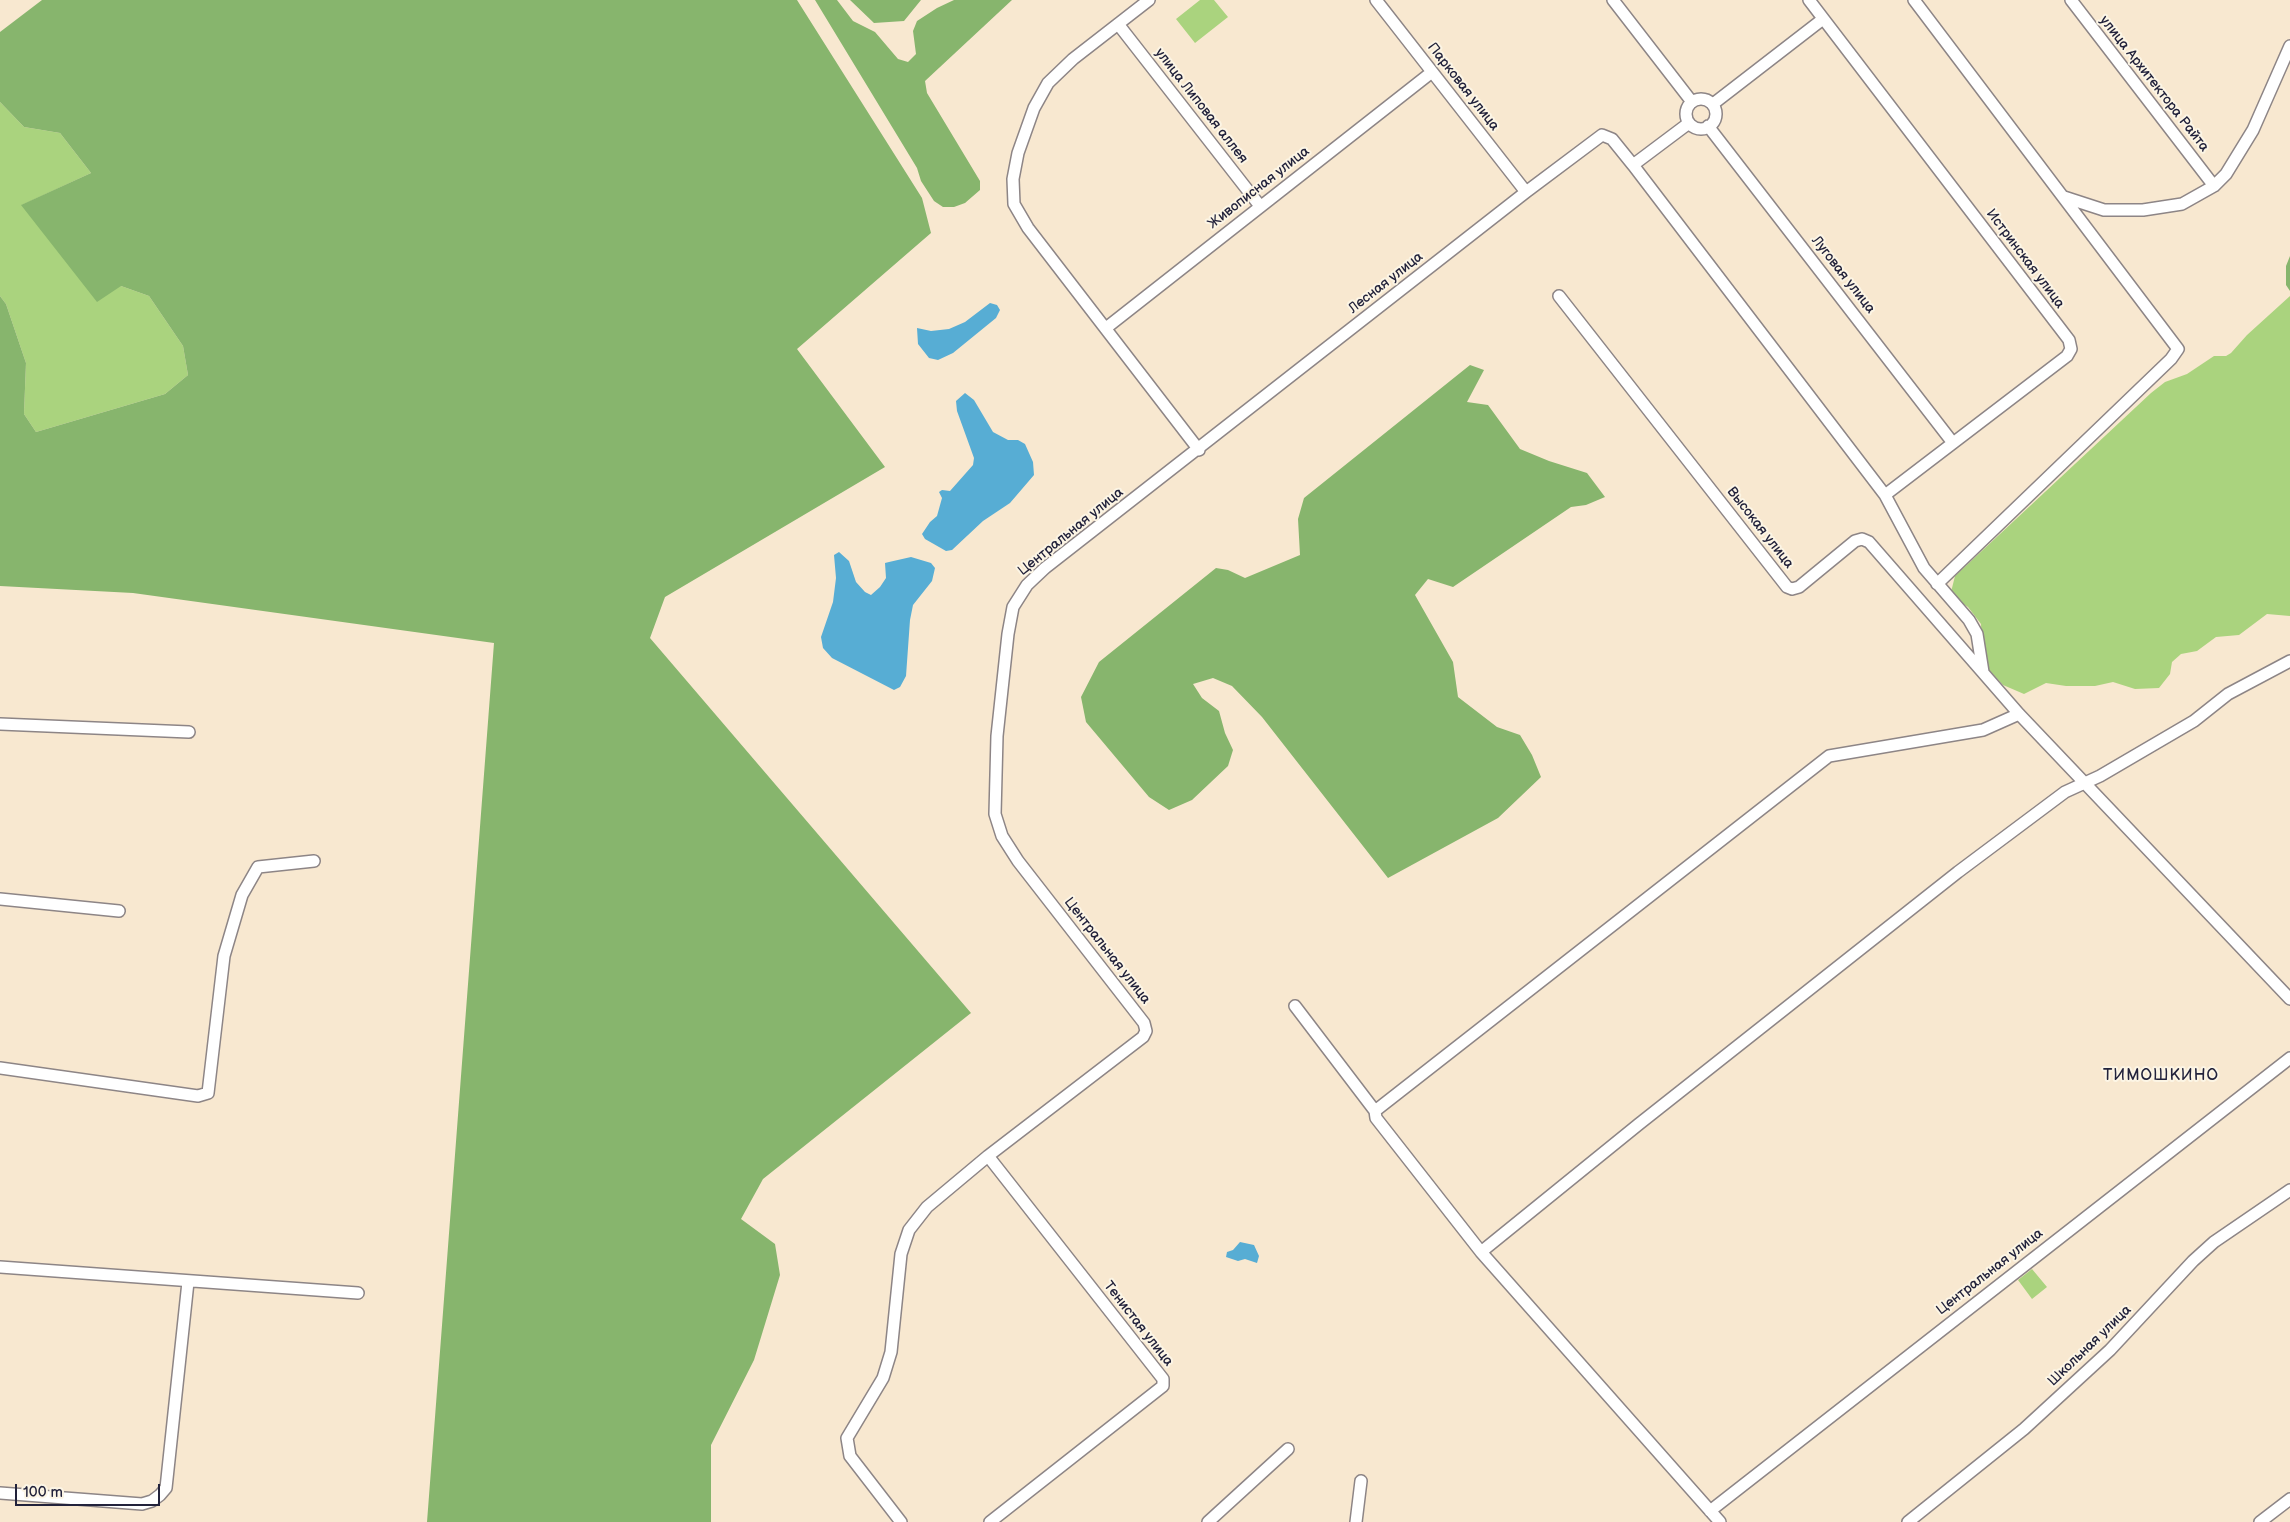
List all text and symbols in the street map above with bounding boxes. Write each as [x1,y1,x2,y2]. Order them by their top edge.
street label: улица Архитектора Райта [2096,13,2212,155]
street label: Парковая улица [1423,40,1503,134]
street label: улица Липовая аллея [1151,45,1251,167]
street label: Живописная улица [1205,143,1313,233]
street label: Истринская улица [1982,206,2068,312]
street label: Луговая улица [1808,233,1878,317]
street label: Лесная улица [1345,249,1427,317]
street label: Центральная улица [1015,484,1127,580]
street label: Высокая улица [1723,484,1797,572]
street label: Центральная улица [1060,894,1154,1008]
district label: ТИМОШКИНО [2102,1066,2220,1086]
street label: Центральная улица [1933,1225,2047,1319]
street label: Тенистая улица [1100,1278,1176,1370]
street label: Школьная улица [2045,1302,2135,1390]
scale bar [18,1474,162,1506]
text: 100 m [23,1483,63,1502]

